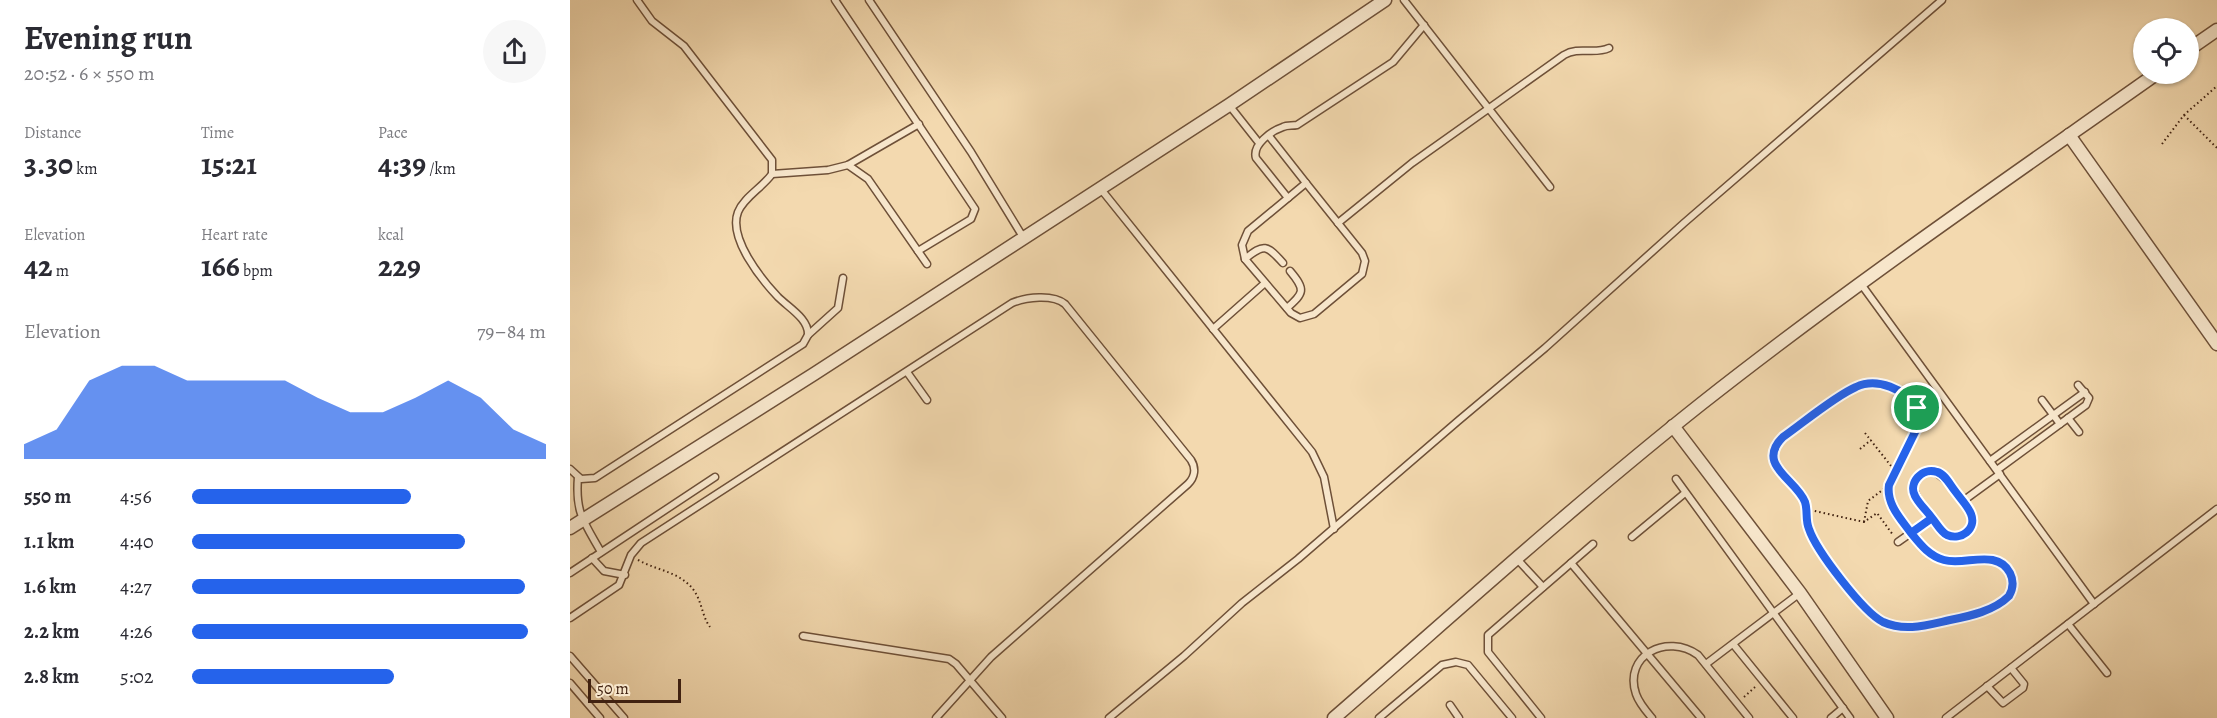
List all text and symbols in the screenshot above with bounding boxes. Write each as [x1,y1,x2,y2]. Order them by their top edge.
text: Evening run [24,15,193,60]
map controls [2133,18,2199,84]
button: locate [2133,18,2199,84]
button: share [483,20,546,83]
text: 20:52 · 6 × 550 m [24,60,155,87]
text: Distance [24,122,81,144]
text: Time [201,122,234,144]
text: Pace [378,122,408,144]
text: 3.30 [24,144,73,184]
text: 15:21 [201,144,257,184]
text: 4:39 [378,144,426,184]
text: km [73,158,98,180]
text: /km [426,158,456,180]
text: Elevation [24,224,85,246]
text: Heart rate [201,224,268,246]
text: kcal [378,224,404,246]
text: 42 [24,246,53,286]
text: 166 [201,246,240,286]
text: 229 [378,246,421,286]
text: m [53,260,69,282]
text: bpm [240,260,273,282]
text: Elevation [24,318,101,345]
text: 79–84 m [477,318,546,345]
pin [1891,382,1942,433]
icon: arrive [1900,391,1933,424]
text: 550 m [24,483,71,510]
text: 4:56 [120,483,152,510]
text: 1.1 km [24,528,74,555]
text: 4:40 [120,528,154,555]
text: 1.6 km [24,573,77,600]
text: 4:27 [120,573,152,600]
text: 2.2 km [24,618,79,645]
text: 4:26 [120,618,153,645]
text: 2.8 km [24,663,79,690]
text: 5:02 [120,663,154,690]
scale bar [588,676,681,704]
text: 50 m [597,678,629,700]

